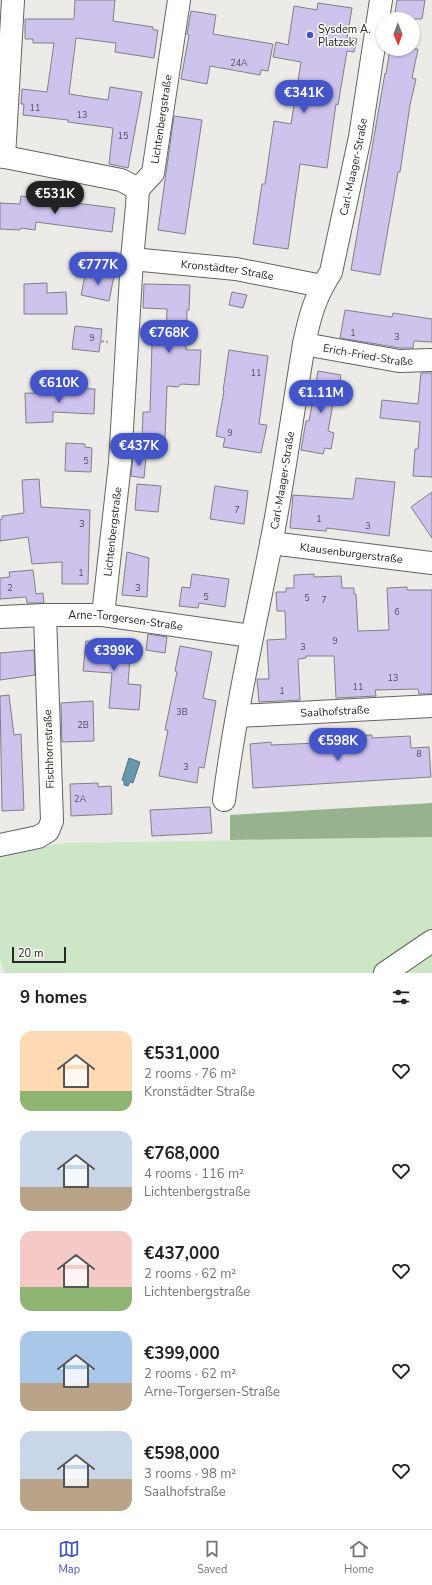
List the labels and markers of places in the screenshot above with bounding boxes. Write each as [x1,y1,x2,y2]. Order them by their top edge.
place label: Sysdem A. Platzek [318,22,371,50]
marker: Sysdem A. Platzek [305,30,315,40]
pin: €341K [276,80,332,114]
pin: €531K [27,181,83,215]
pin: €777K [70,252,126,286]
pin: €768K [141,320,197,354]
pin: €610K [31,370,87,404]
pin: €1.11M [288,380,354,414]
pin: €437K [111,433,167,467]
pin: €399K [86,638,142,672]
pin: €598K [310,728,366,762]

